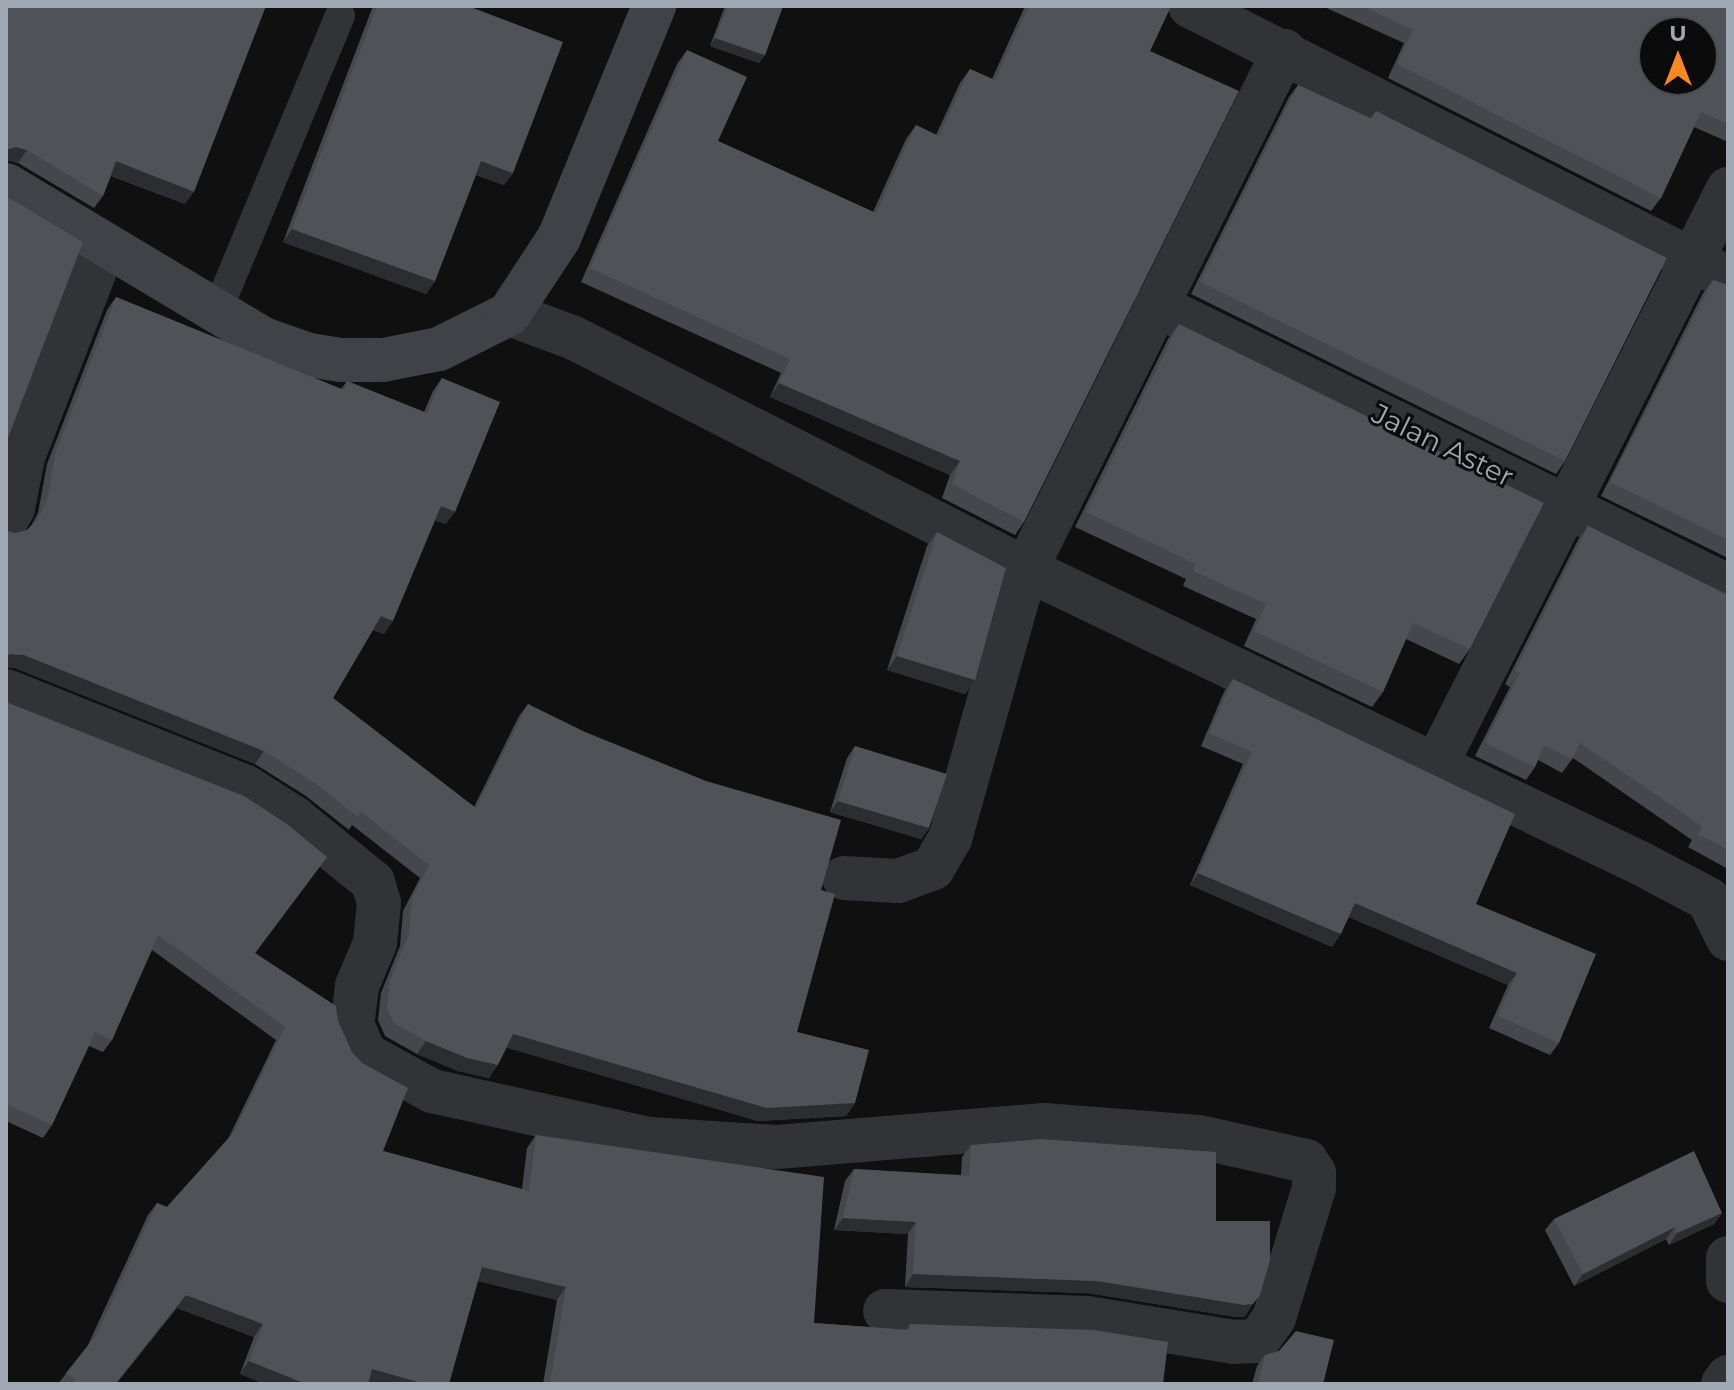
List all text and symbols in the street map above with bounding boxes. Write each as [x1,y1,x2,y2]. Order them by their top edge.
north arrow [1638,16,1718,96]
text: U [1669,20,1687,47]
street label: Jalan Aster [1367,396,1519,494]

